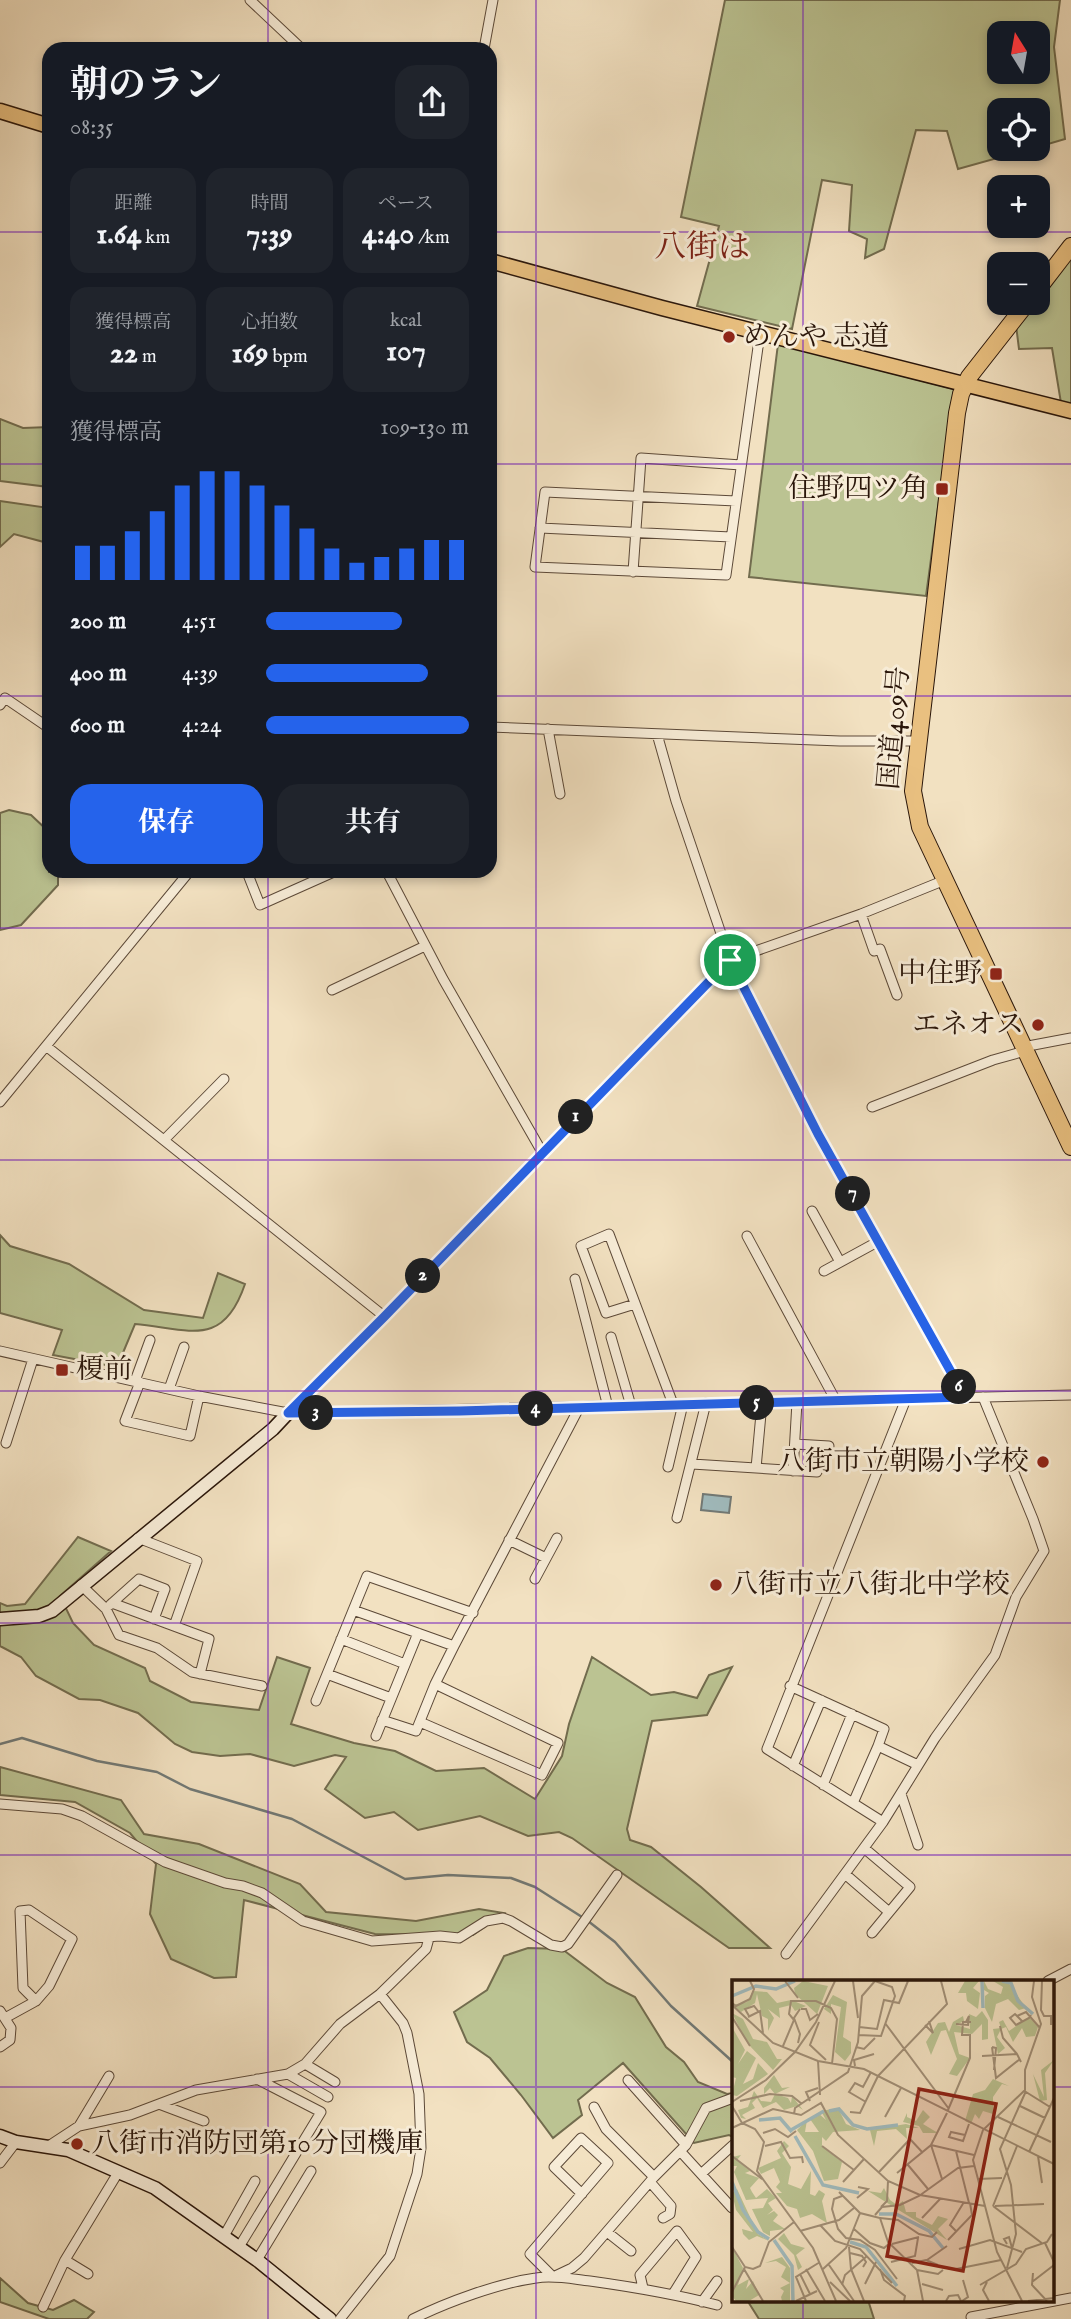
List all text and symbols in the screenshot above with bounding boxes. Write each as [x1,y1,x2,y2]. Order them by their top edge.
north arrow [987,21,1050,84]
map controls [987,21,1050,315]
text: 朝のラン [70,63,222,111]
button: share [395,65,469,139]
button: locate [987,98,1050,161]
text: 08:35 [70,113,113,142]
button: + [987,175,1050,238]
text: 距離 [114,192,152,216]
text: 時間 [250,192,289,216]
text: ペース [378,192,434,216]
text: 1.64 [96,216,141,254]
text: 7:39 [246,216,293,254]
text: 4:40 [362,216,414,254]
text: km [141,226,170,250]
text: /km [414,226,450,250]
district label: 八街は [654,228,750,269]
button: − [987,252,1050,315]
text: kcal [390,309,422,333]
text: 獲得標高 [95,311,171,335]
text: 心拍数 [241,311,298,335]
place label: めんや 志道 [743,320,889,355]
marker: めんや 志道 [721,329,737,345]
text: 107 [386,333,426,371]
text: 22 [110,335,138,373]
text: 169 [231,335,268,373]
text: m [138,345,157,369]
text: bpm [268,345,308,369]
text: 109–130 m [380,413,469,442]
text: 獲得標高 [70,418,162,447]
place label: 住野四ツ角 [788,472,928,507]
marker: 住野四ツ角 [934,481,950,497]
text: 200 m [70,607,126,636]
text: 4:51 [182,607,216,636]
text: 400 m [70,659,127,688]
text: 4:39 [182,659,218,688]
street label: 国道409号 [872,665,918,791]
text: 600 m [70,711,125,740]
text: 4:24 [182,711,221,740]
button: 保存 [70,784,263,864]
button: 共有 [277,784,469,864]
pin [700,930,760,990]
icon: arrive [711,941,749,979]
place label: 中住野 [898,957,982,992]
marker: 中住野 [988,966,1004,982]
place label: エネオス [912,1008,1024,1043]
marker: エネオス [1030,1017,1046,1033]
pin: 1 [558,1100,594,1134]
text: 1 [572,1104,579,1128]
pin: 7 [836,1176,870,1212]
text: 7 [848,1181,857,1205]
pin: 2 [406,1258,440,1294]
text: 2 [418,1263,427,1287]
place label: 榎前 [76,1353,132,1388]
marker: 榎前 [54,1362,70,1378]
pin: 6 [942,1370,976,1404]
text: 6 [954,1374,963,1398]
pin: 5 [740,1386,774,1420]
text: 5 [753,1390,760,1414]
pin: 4 [518,1392,554,1426]
pin: 3 [298,1396,334,1430]
text: 4 [531,1396,540,1420]
text: 3 [312,1400,319,1424]
place label: 八街市立朝陽小学校 [777,1445,1029,1480]
marker: 八街市立朝陽小学校 [1035,1454,1051,1470]
place label: 八街市立八街北中学校 [730,1568,1010,1603]
marker: 八街市立八街北中学校 [708,1577,724,1593]
inset map [732,1980,1054,2302]
place label: 八街市消防団第10分団機庫 [91,2127,423,2162]
marker: 八街市消防団第10分団機庫 [69,2136,85,2152]

